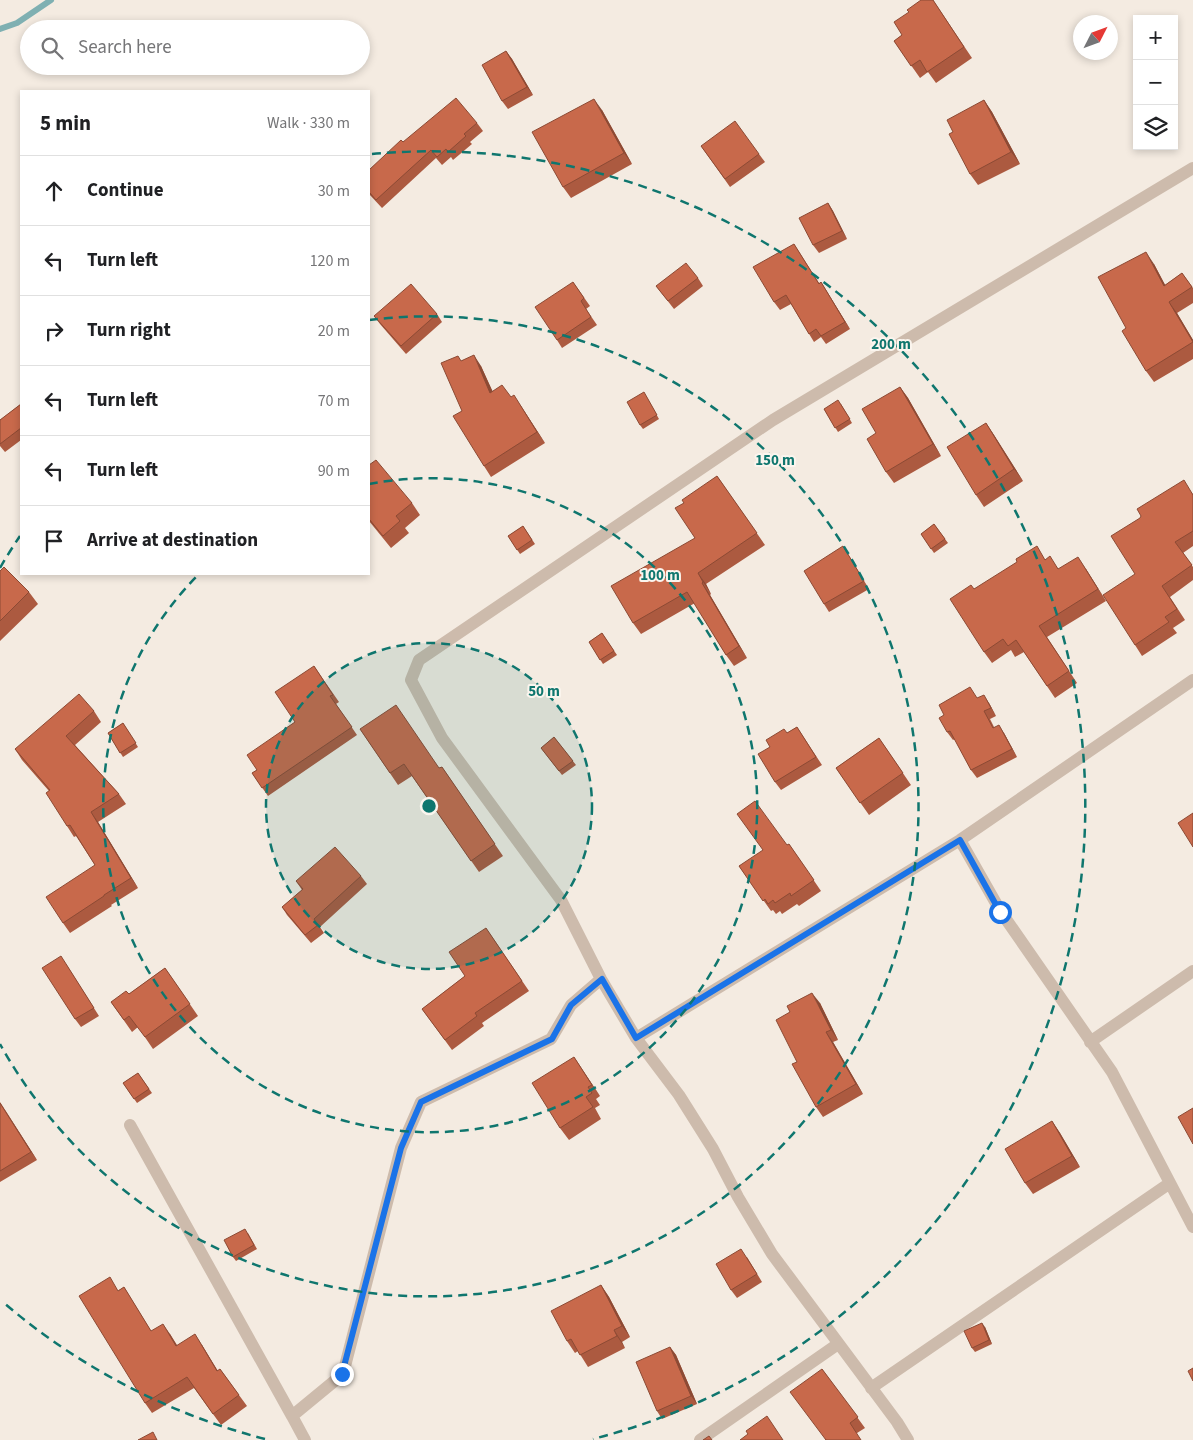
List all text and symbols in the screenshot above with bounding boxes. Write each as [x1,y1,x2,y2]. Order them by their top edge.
north arrow [1073,15,1118,60]
map controls [1133,15,1178,150]
button: + [1133,15,1178,60]
search box [20,20,370,75]
icon: search [38,34,66,62]
text: Search here [78,34,172,61]
button: − [1133,60,1178,105]
button: layers [1133,105,1178,150]
text: 5 min [40,108,91,138]
text: Walk · 330 m [267,112,350,134]
icon: ahead [40,177,68,205]
text: Continue [87,177,164,204]
text: 30 m [318,180,350,202]
icon: left [40,247,68,275]
text: Turn left [87,247,158,274]
text: 120 m [310,250,350,272]
icon: right [40,317,68,345]
text: Turn right [87,317,171,344]
text: 20 m [318,320,350,342]
text: 200 m [871,334,911,355]
icon: left [40,387,68,415]
text: Turn left [87,387,158,414]
text: 70 m [318,390,350,412]
text: 150 m [755,450,795,471]
icon: left [40,457,68,485]
text: Turn left [87,457,158,484]
text: 90 m [318,460,350,482]
icon: arrive [40,527,68,555]
text: Arrive at destination [87,527,258,554]
text: 100 m [640,565,680,586]
text: 50 m [528,681,560,702]
centre of rings [420,797,438,815]
route start [989,901,1012,924]
route end [331,1363,354,1386]

